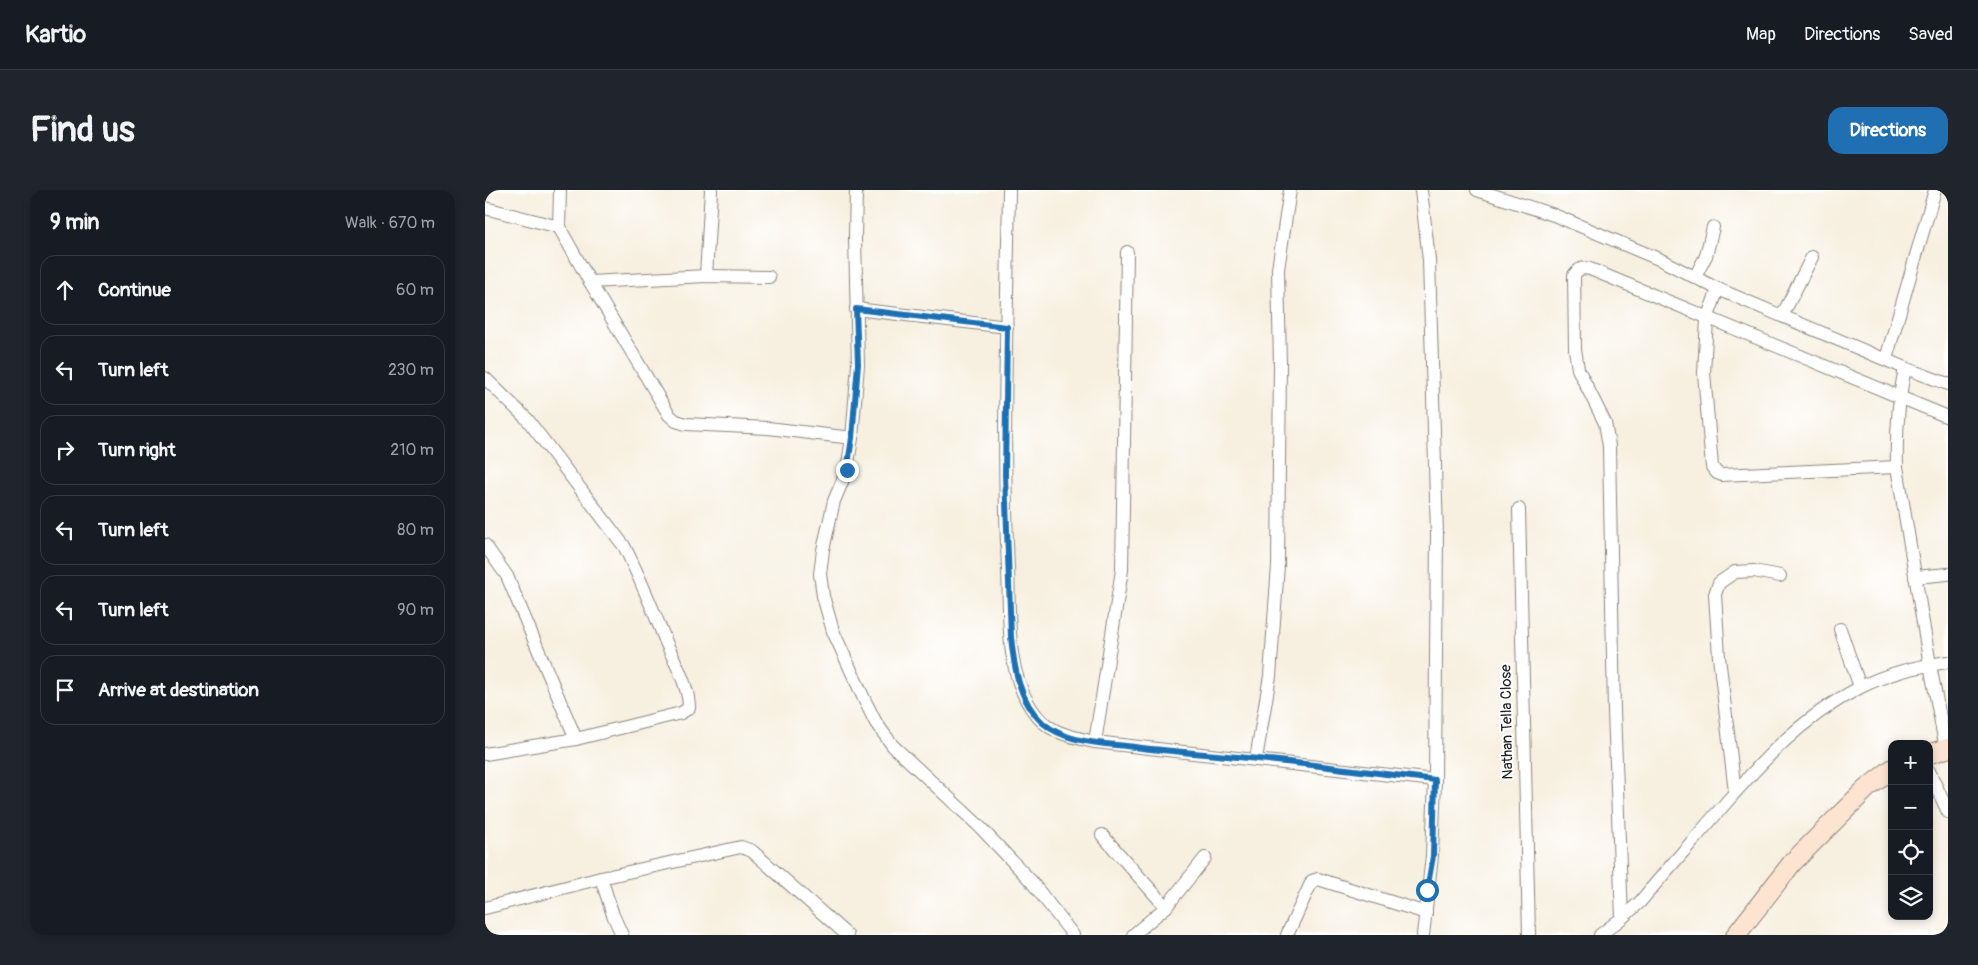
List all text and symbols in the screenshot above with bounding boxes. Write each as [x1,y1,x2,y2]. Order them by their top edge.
text: Kartio [25,20,86,49]
text: Map [1746,23,1776,46]
text: Directions [1804,23,1880,46]
text: Saved [1908,23,1953,46]
button: Directions [1828,107,1948,154]
text: Find us [30,108,135,152]
text: 9 min [50,209,99,236]
text: Walk · 670 m [345,213,435,233]
icon: ahead [51,276,79,304]
text: Continue [98,278,171,302]
text: 60 m [396,280,434,300]
icon: left [51,356,79,384]
text: Turn left [98,358,168,382]
text: 230 m [388,360,434,380]
icon: right [51,436,79,464]
text: Turn right [98,438,176,462]
text: 210 m [390,440,434,460]
route end [836,459,859,482]
icon: left [51,516,79,544]
text: Turn left [98,518,168,542]
text: 80 m [397,520,434,540]
icon: left [51,596,79,624]
text: Turn left [98,598,168,622]
text: 90 m [397,600,434,620]
street label: Nathan Tella Close [1496,664,1518,780]
icon: arrive [51,676,79,704]
text: Arrive at destination [98,678,259,702]
map controls [1888,740,1933,920]
button: + [1888,740,1933,785]
button: − [1888,785,1933,830]
button: locate [1888,830,1933,875]
button: layers [1888,875,1933,920]
route start [1416,879,1439,902]

